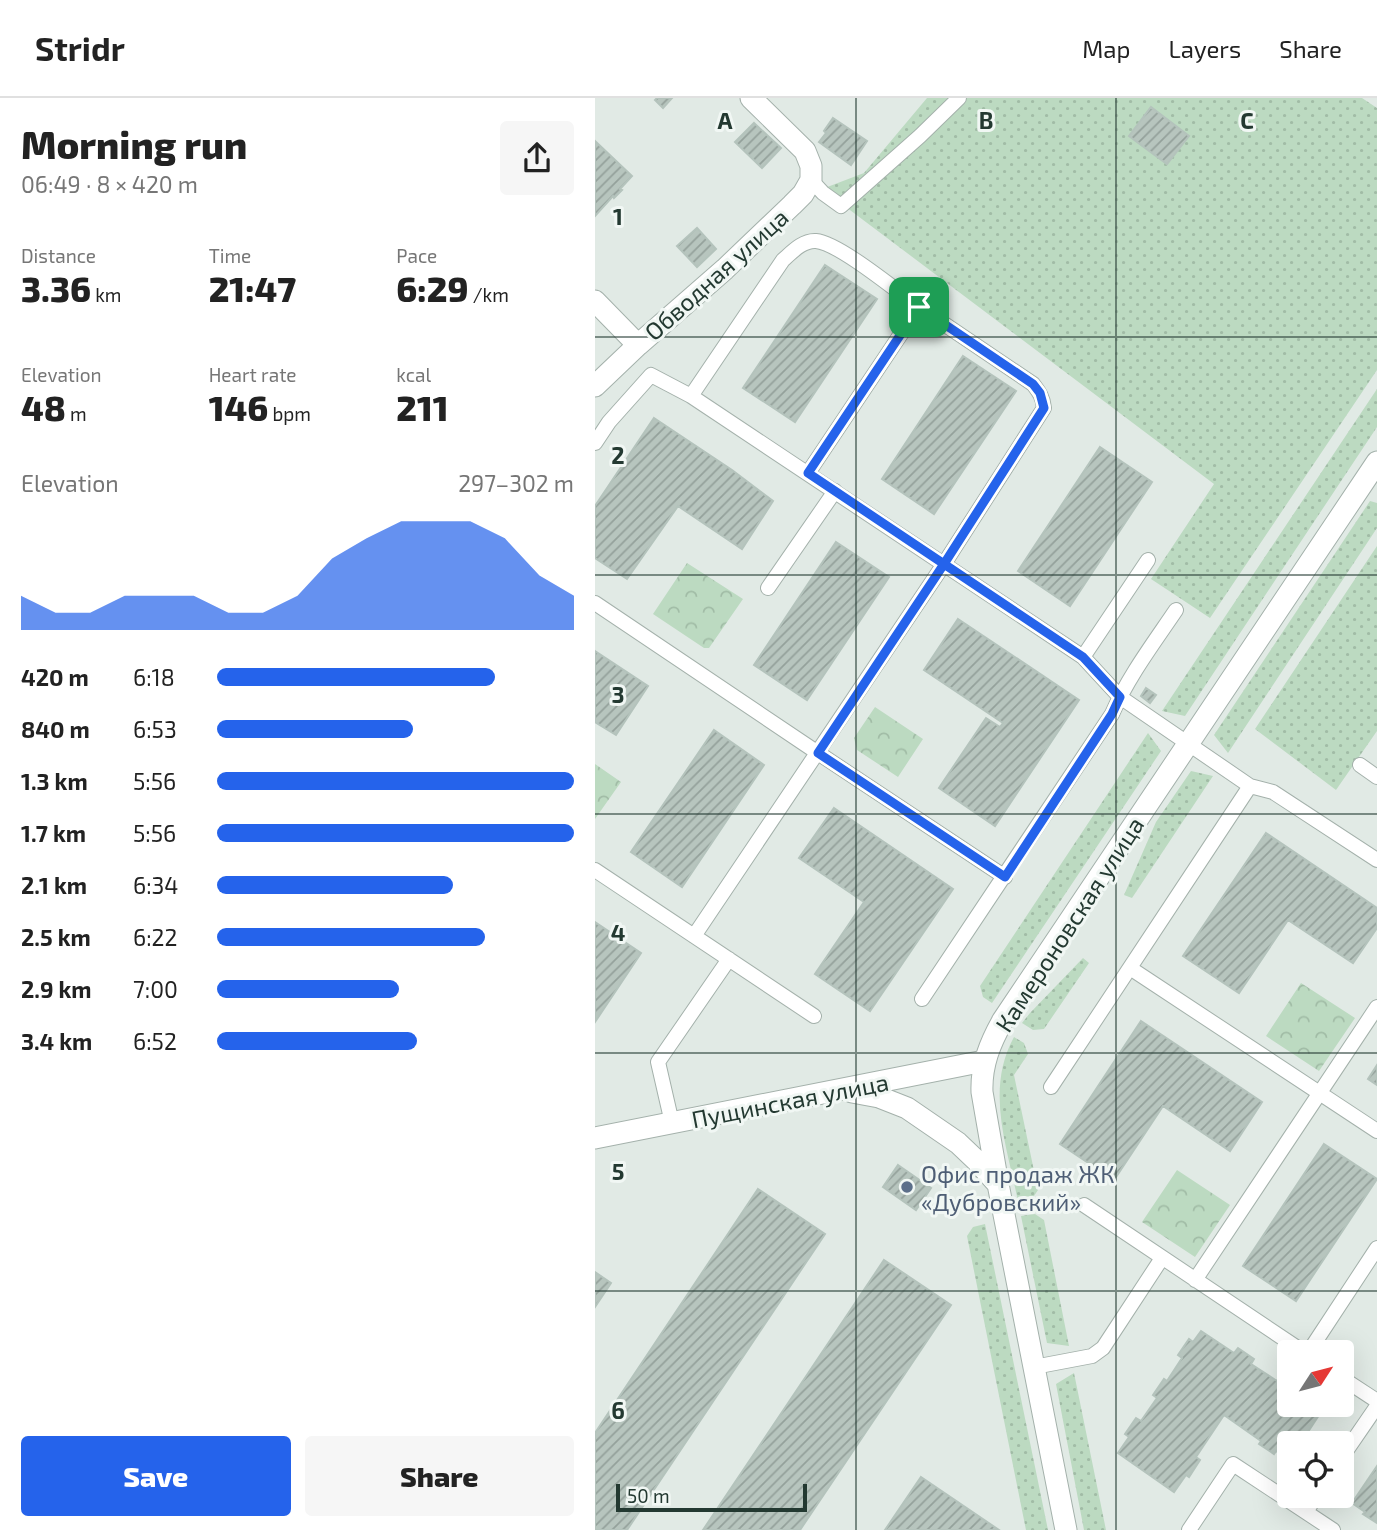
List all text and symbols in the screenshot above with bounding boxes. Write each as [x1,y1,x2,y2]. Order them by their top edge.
text: Stridr [35,28,125,68]
text: Map [1082,34,1130,63]
text: Layers [1168,34,1241,63]
text: Share [1279,34,1342,63]
text: A [717,106,733,134]
text: B [979,106,993,134]
text: C [1240,106,1254,134]
text: Morning run [21,121,247,167]
button: share [500,121,574,195]
text: 06:49 · 8 × 420 m [21,170,198,198]
text: 1 [613,202,623,230]
street label: Обводная улица [638,202,794,347]
text: Distance [21,244,96,267]
text: Time [209,244,251,267]
text: Pace [396,244,437,267]
text: 3.36 [21,267,91,309]
text: 21:47 [209,267,296,309]
text: 6:29 [396,267,468,309]
pin [889,277,949,337]
text: km [91,283,122,306]
text: /km [468,283,509,306]
icon: arrive [900,288,938,326]
text: Elevation [21,363,102,386]
text: Heart rate [209,363,297,386]
text: kcal [396,363,431,386]
text: 48 [21,386,66,428]
text: 146 [209,386,268,428]
text: 211 [396,386,449,428]
text: m [66,402,87,425]
text: bpm [268,402,311,425]
text: 2 [611,441,625,469]
text: Elevation [21,469,119,497]
text: 297–302 m [458,469,574,497]
text: 420 m [21,663,89,691]
text: 6:18 [133,663,175,691]
text: 3 [611,680,625,708]
text: 840 m [21,715,90,743]
text: 6:53 [133,715,177,743]
text: 1.3 km [21,767,88,795]
text: 5:56 [133,767,176,795]
street label: Камероновская улица [989,811,1150,1037]
text: 1.7 km [21,819,86,847]
text: 5:56 [133,819,176,847]
text: 2.1 km [21,871,87,899]
text: 6:34 [133,871,179,899]
text: 4 [611,918,625,946]
text: 2.5 km [21,923,91,951]
text: 6:22 [133,923,177,951]
text: 2.9 km [21,975,92,1003]
text: 7:00 [133,975,178,1003]
text: 3.4 km [21,1027,92,1055]
text: 6:52 [133,1027,177,1055]
street label: Пущинская улица [689,1067,891,1134]
text: 5 [612,1157,624,1185]
place label: Офис продаж ЖК «Дубровский» [921,1159,1115,1217]
marker: Офис продаж ЖК «Дубровский» [899,1179,915,1195]
north arrow [1277,1340,1355,1418]
map controls [1277,1340,1354,1508]
text: 6 [611,1396,625,1424]
button: locate [1277,1431,1354,1508]
button: Save [21,1436,291,1516]
button: Share [305,1436,574,1516]
scale bar [616,1481,807,1513]
text: 50 m [627,1484,670,1507]

